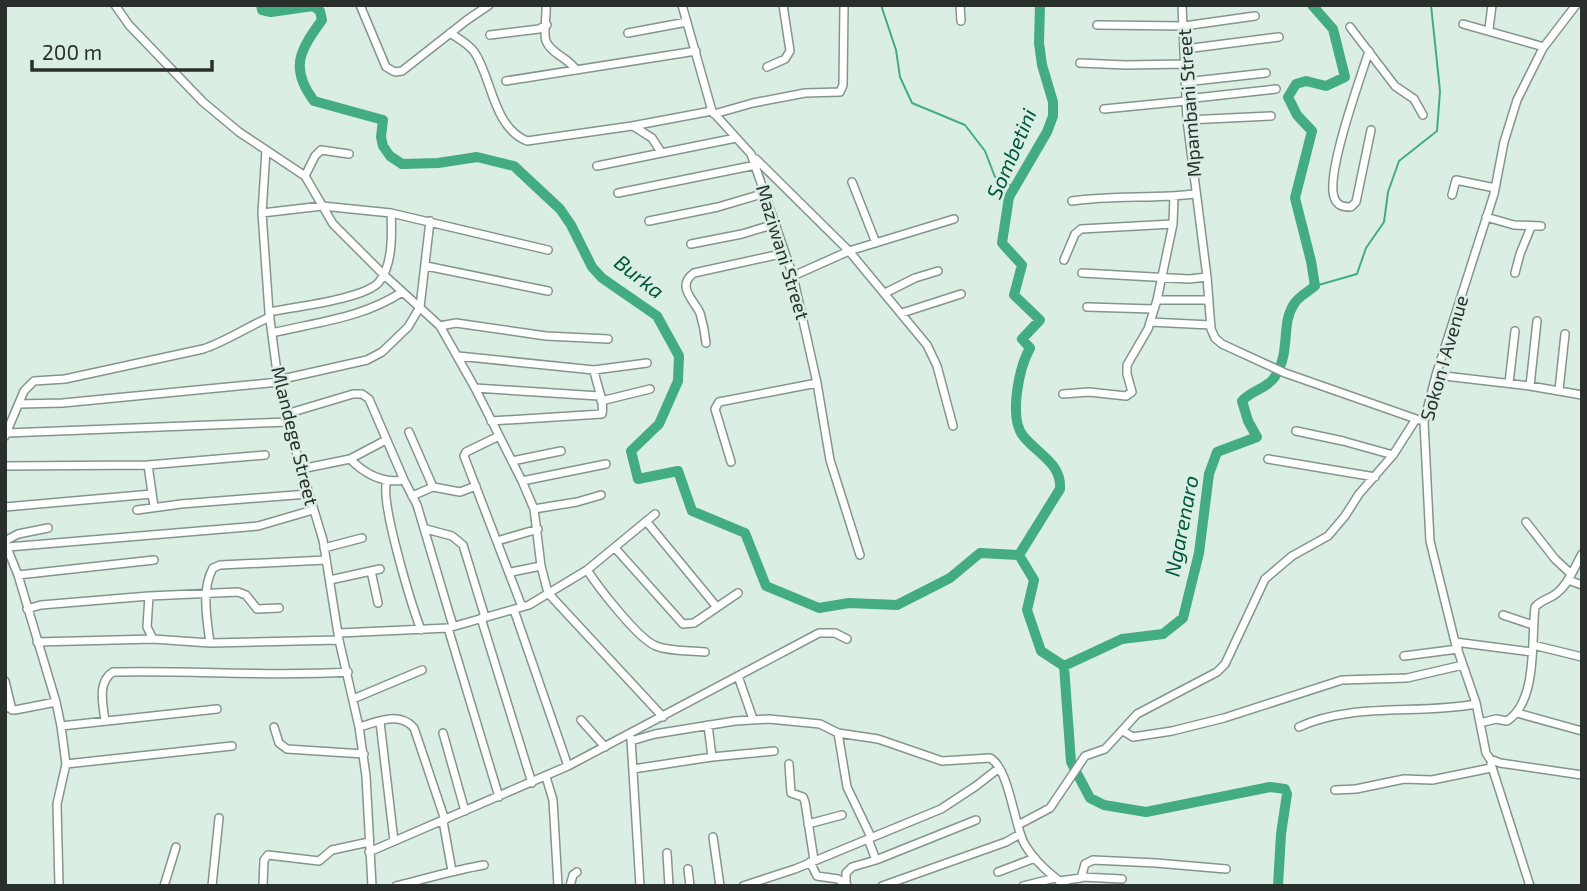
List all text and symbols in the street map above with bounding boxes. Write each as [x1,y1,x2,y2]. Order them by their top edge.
scale bar [32,28,212,72]
street label: Mpambani Street [1172,28,1205,178]
text: 200 m [42,39,102,64]
water label: Sombetini [980,105,1041,202]
street label: Maziwani Street [752,181,815,322]
water label: Burka [610,249,670,303]
street label: Sokon I Avenue [1415,293,1472,423]
street label: Mlandege Street [267,364,324,508]
water label: Ngarenaro [1158,473,1203,578]

